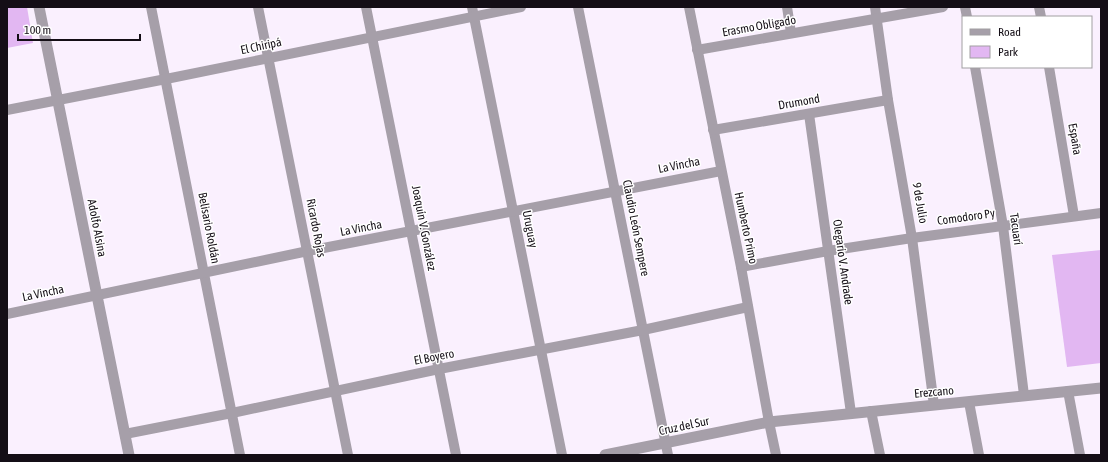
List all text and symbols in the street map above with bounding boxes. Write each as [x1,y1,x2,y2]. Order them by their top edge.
street label: Erasmo Obligado [721,13,797,39]
scale bar [18,16,140,42]
legend [962,16,1092,68]
text: 100 m [24,23,51,37]
text: Road [998,25,1021,39]
street label: El Chiripá [239,35,283,57]
text: Park [998,45,1019,59]
street label: Drumond [777,91,821,113]
street label: España [1065,122,1085,156]
street label: La Vincha [657,154,701,176]
street label: Claudio León Sempere [620,179,652,277]
street label: 9 de Julio [910,181,931,225]
street label: Joaquín V. González [409,184,439,272]
street label: Belisario Roldán [195,191,223,265]
street label: Humberto Primo [732,191,761,266]
street label: Ricardo Rojas [303,197,329,259]
street label: Adolfo Alsina [85,198,109,258]
street label: Comodoro Py [936,206,996,228]
street label: Uruguay [520,209,540,249]
street label: Tacuarí [1007,212,1025,246]
street label: La Vincha [339,217,383,239]
street label: Olegario V. Andrade [830,218,856,306]
street label: La Vincha [21,282,65,304]
street label: El Boyero [413,346,456,368]
street label: Erezcano [914,383,955,401]
street label: Cruz del Sur [658,414,711,438]

